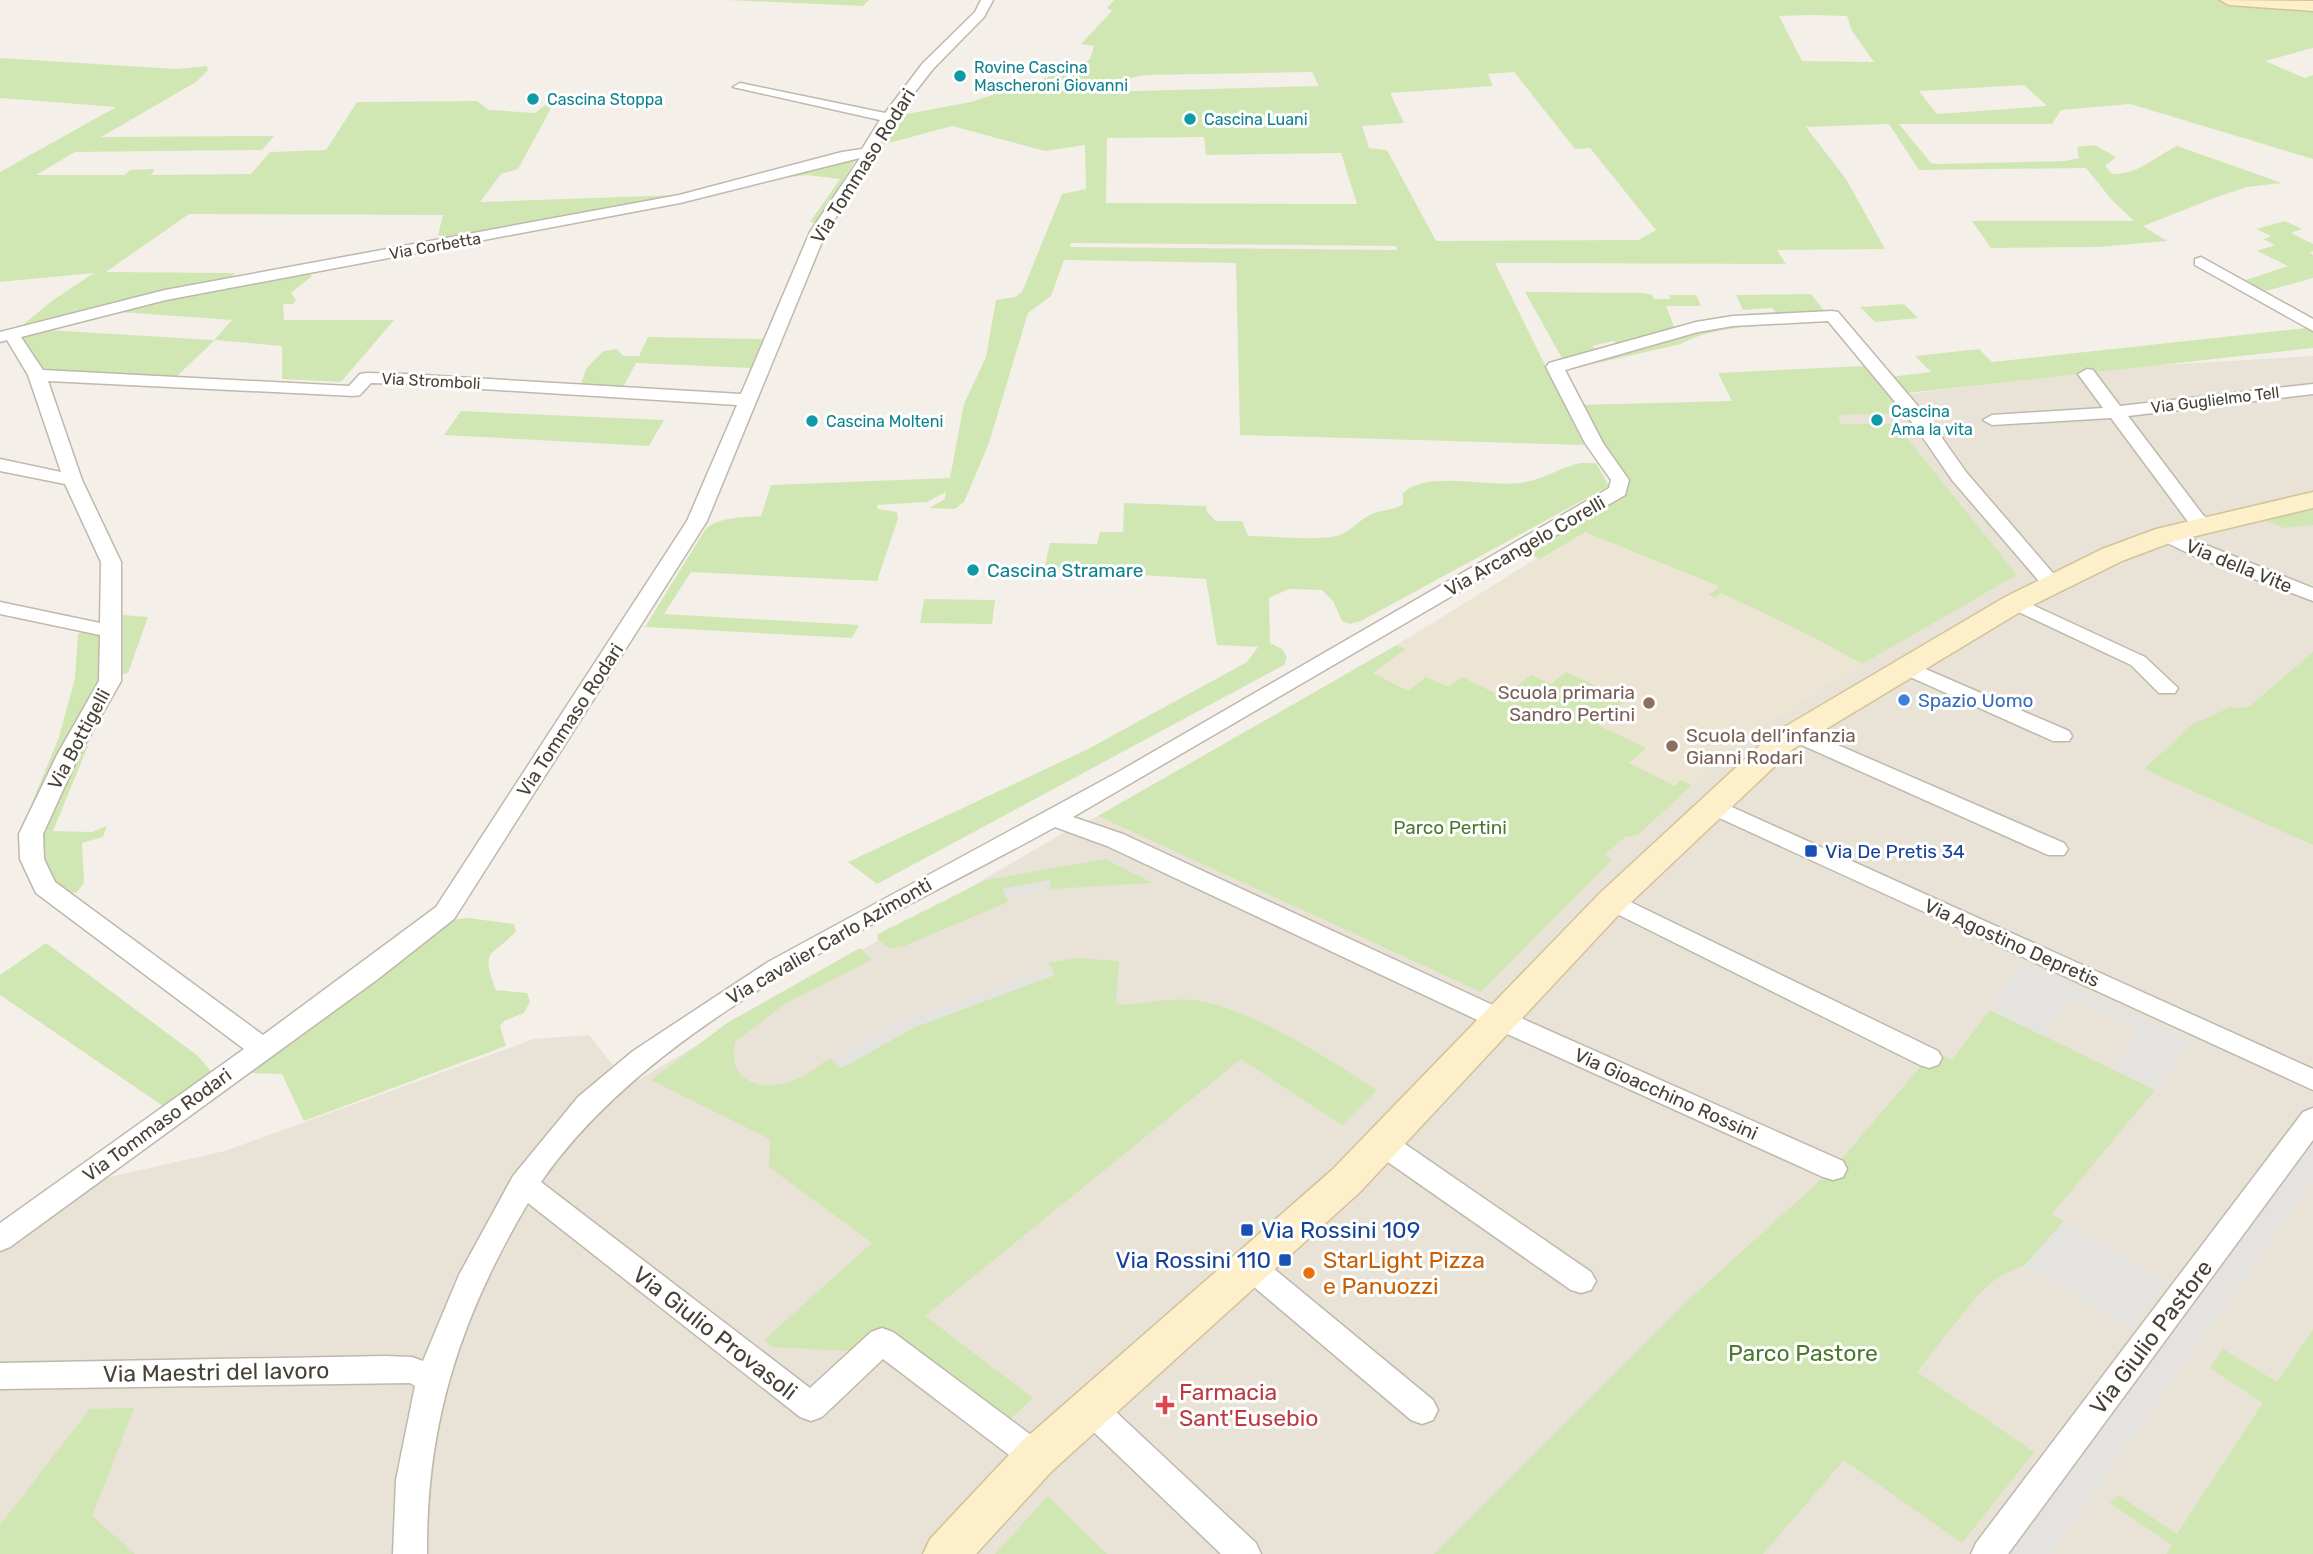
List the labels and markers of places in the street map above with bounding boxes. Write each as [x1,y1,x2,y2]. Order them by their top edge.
place label: Rovine Cascina Mascheroni Giovanni [974,58,1128,95]
marker: Rovine Cascina Mascheroni Giovanni [952,68,968,84]
place label: Cascina Stoppa [547,90,663,109]
marker: Cascina Stoppa [525,91,541,107]
place label: Cascina Luani [1204,110,1308,129]
marker: Cascina Luani [1182,111,1198,127]
place label: Cascina Ama la vita [1891,402,1973,439]
place label: Cascina Molteni [826,412,943,431]
marker: Cascina Ama la vita [1869,412,1885,428]
marker: Cascina Molteni [804,413,820,429]
place label: Cascina Stramare [987,559,1143,582]
marker: Cascina Stramare [965,562,981,578]
place label: Scuola primaria Sandro Pertini [1498,681,1635,726]
place label: Spazio Uomo [1918,689,2033,712]
marker: Spazio Uomo [1896,692,1912,708]
marker: Scuola primaria Sandro Pertini [1641,695,1657,711]
place label: Scuola dell’infanzia Gianni Rodari [1686,724,1856,769]
marker: Scuola dell’infanzia Gianni Rodari [1664,738,1680,754]
place label: Via De Pretis 34 [1825,840,1965,863]
marker: Via De Pretis 34 [1803,843,1819,859]
place label: Via Rossini 109 [1261,1216,1420,1244]
marker: Via Rossini 109 [1239,1222,1255,1238]
place label: Via Rossini 110 [1116,1246,1271,1274]
place label: StarLight Pizza e Panuozzi [1323,1246,1485,1300]
marker: Via Rossini 110 [1277,1252,1293,1268]
marker: StarLight Pizza e Panuozzi [1301,1265,1317,1281]
place label: Farmacia Sant'Eusebio [1179,1378,1319,1432]
marker: Farmacia Sant'Eusebio [1157,1397,1173,1413]

